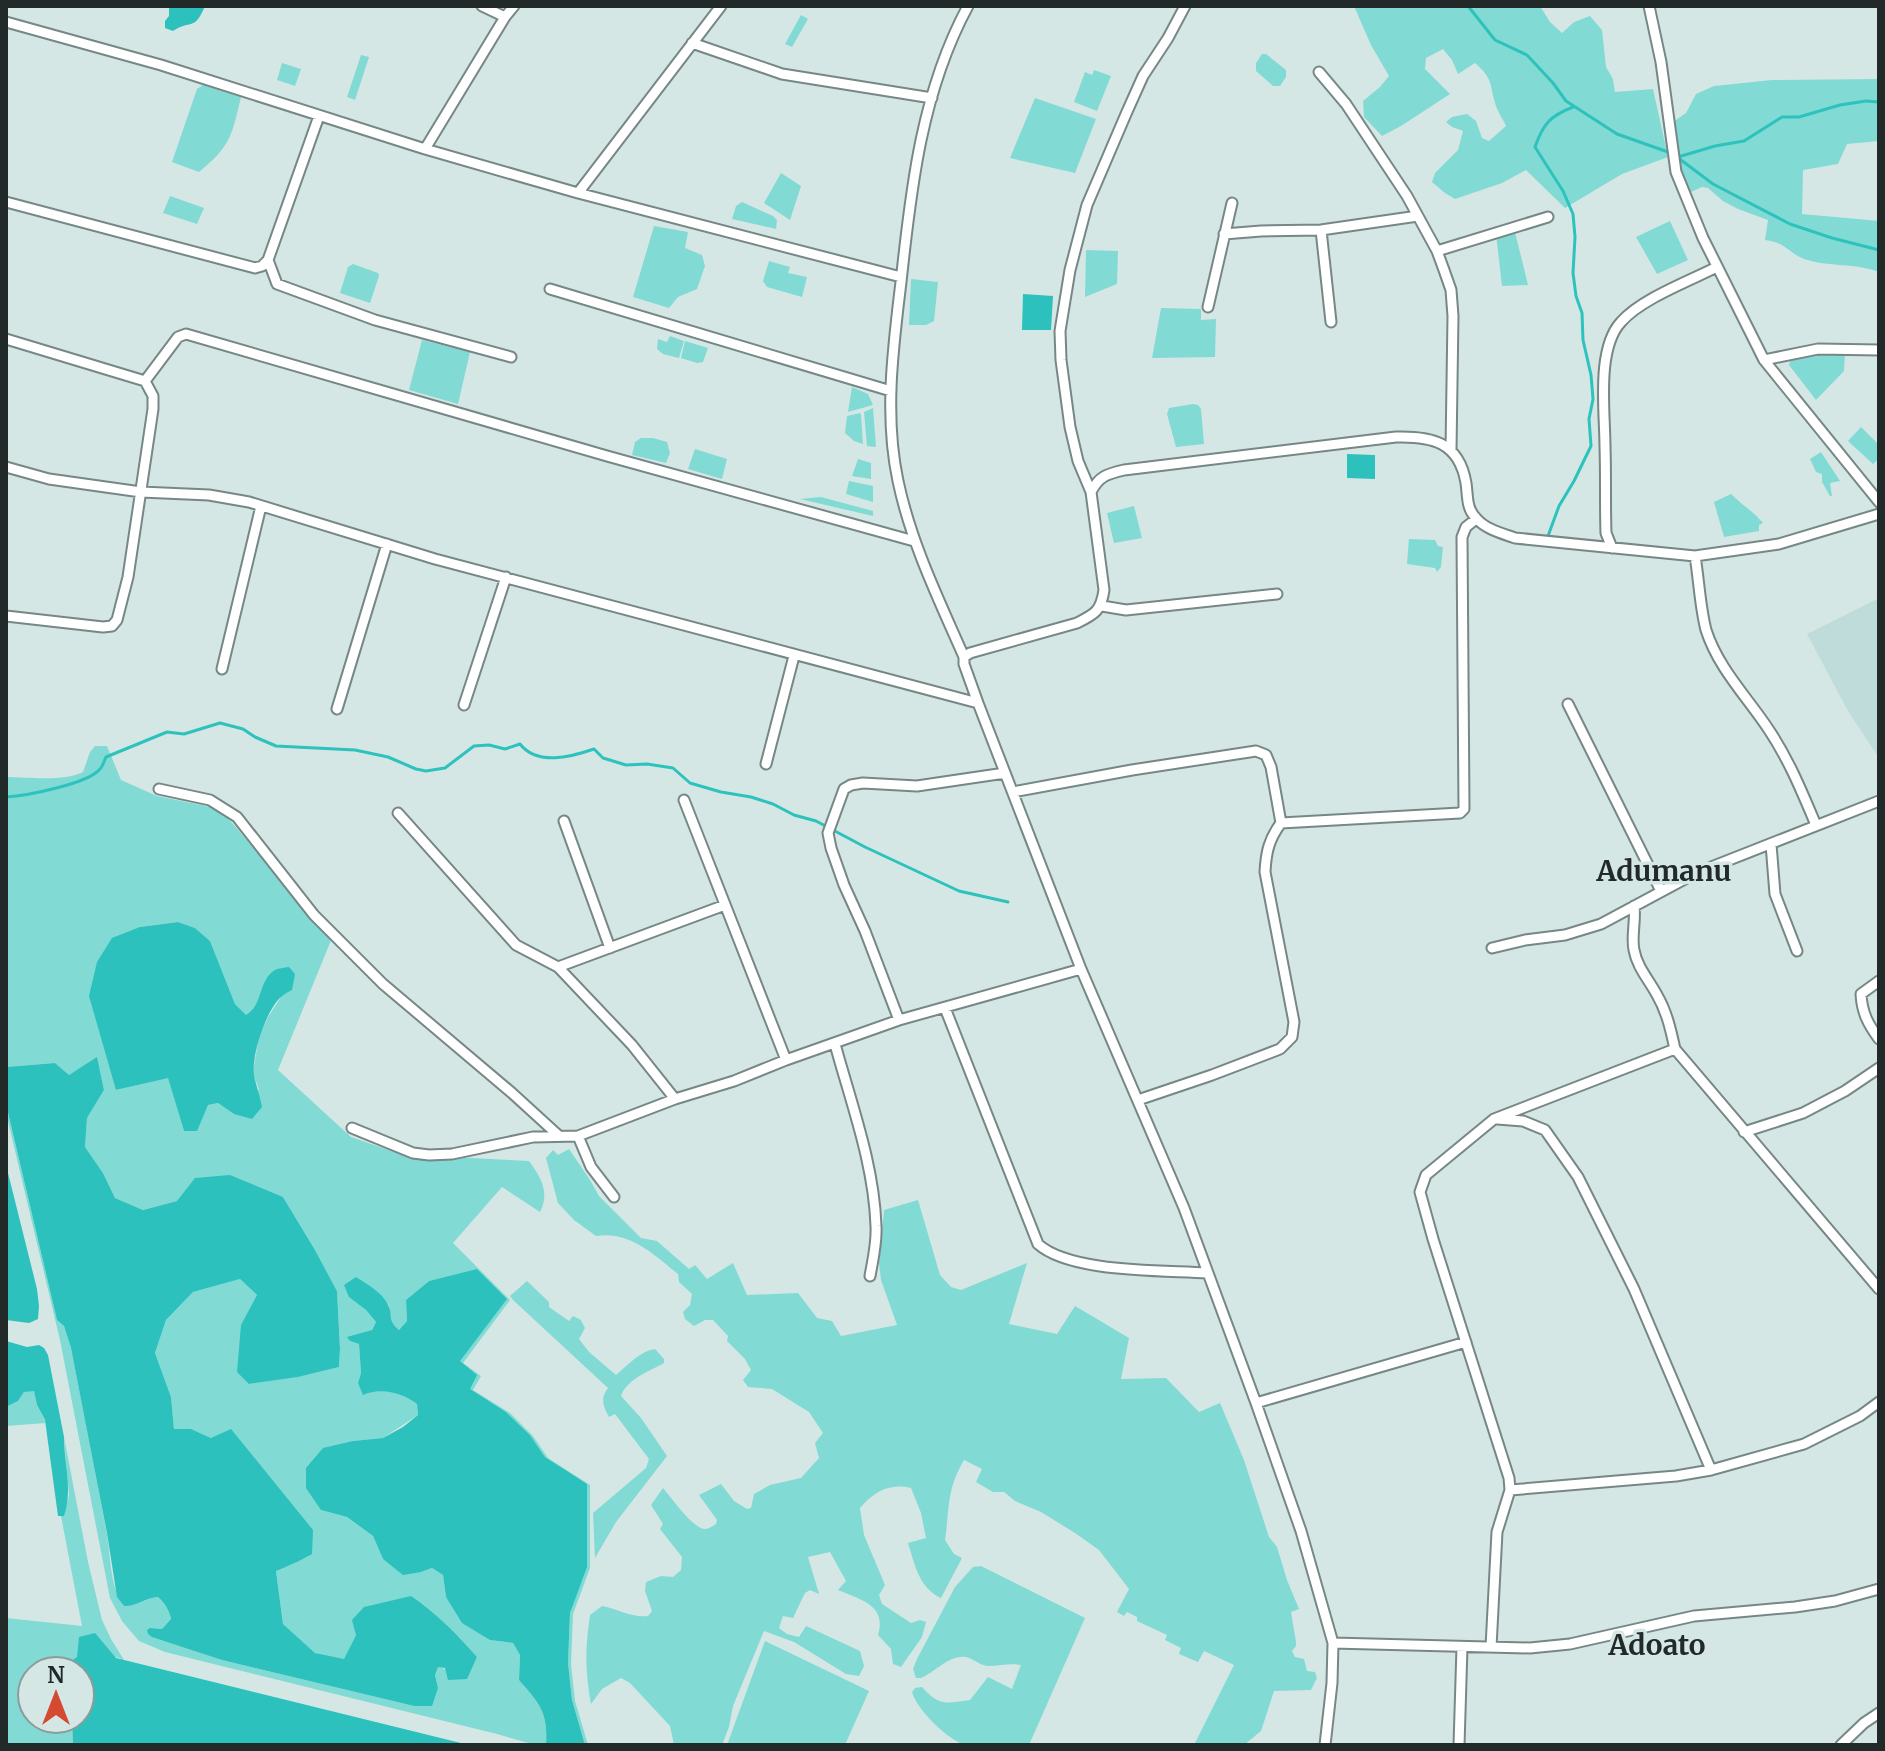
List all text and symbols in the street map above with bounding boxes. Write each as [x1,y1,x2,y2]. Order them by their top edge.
district label: Adumanu [1596,853,1732,889]
district label: Adoato [1608,1627,1705,1663]
north arrow [16,1655,96,1735]
text: N [47,1661,65,1689]

